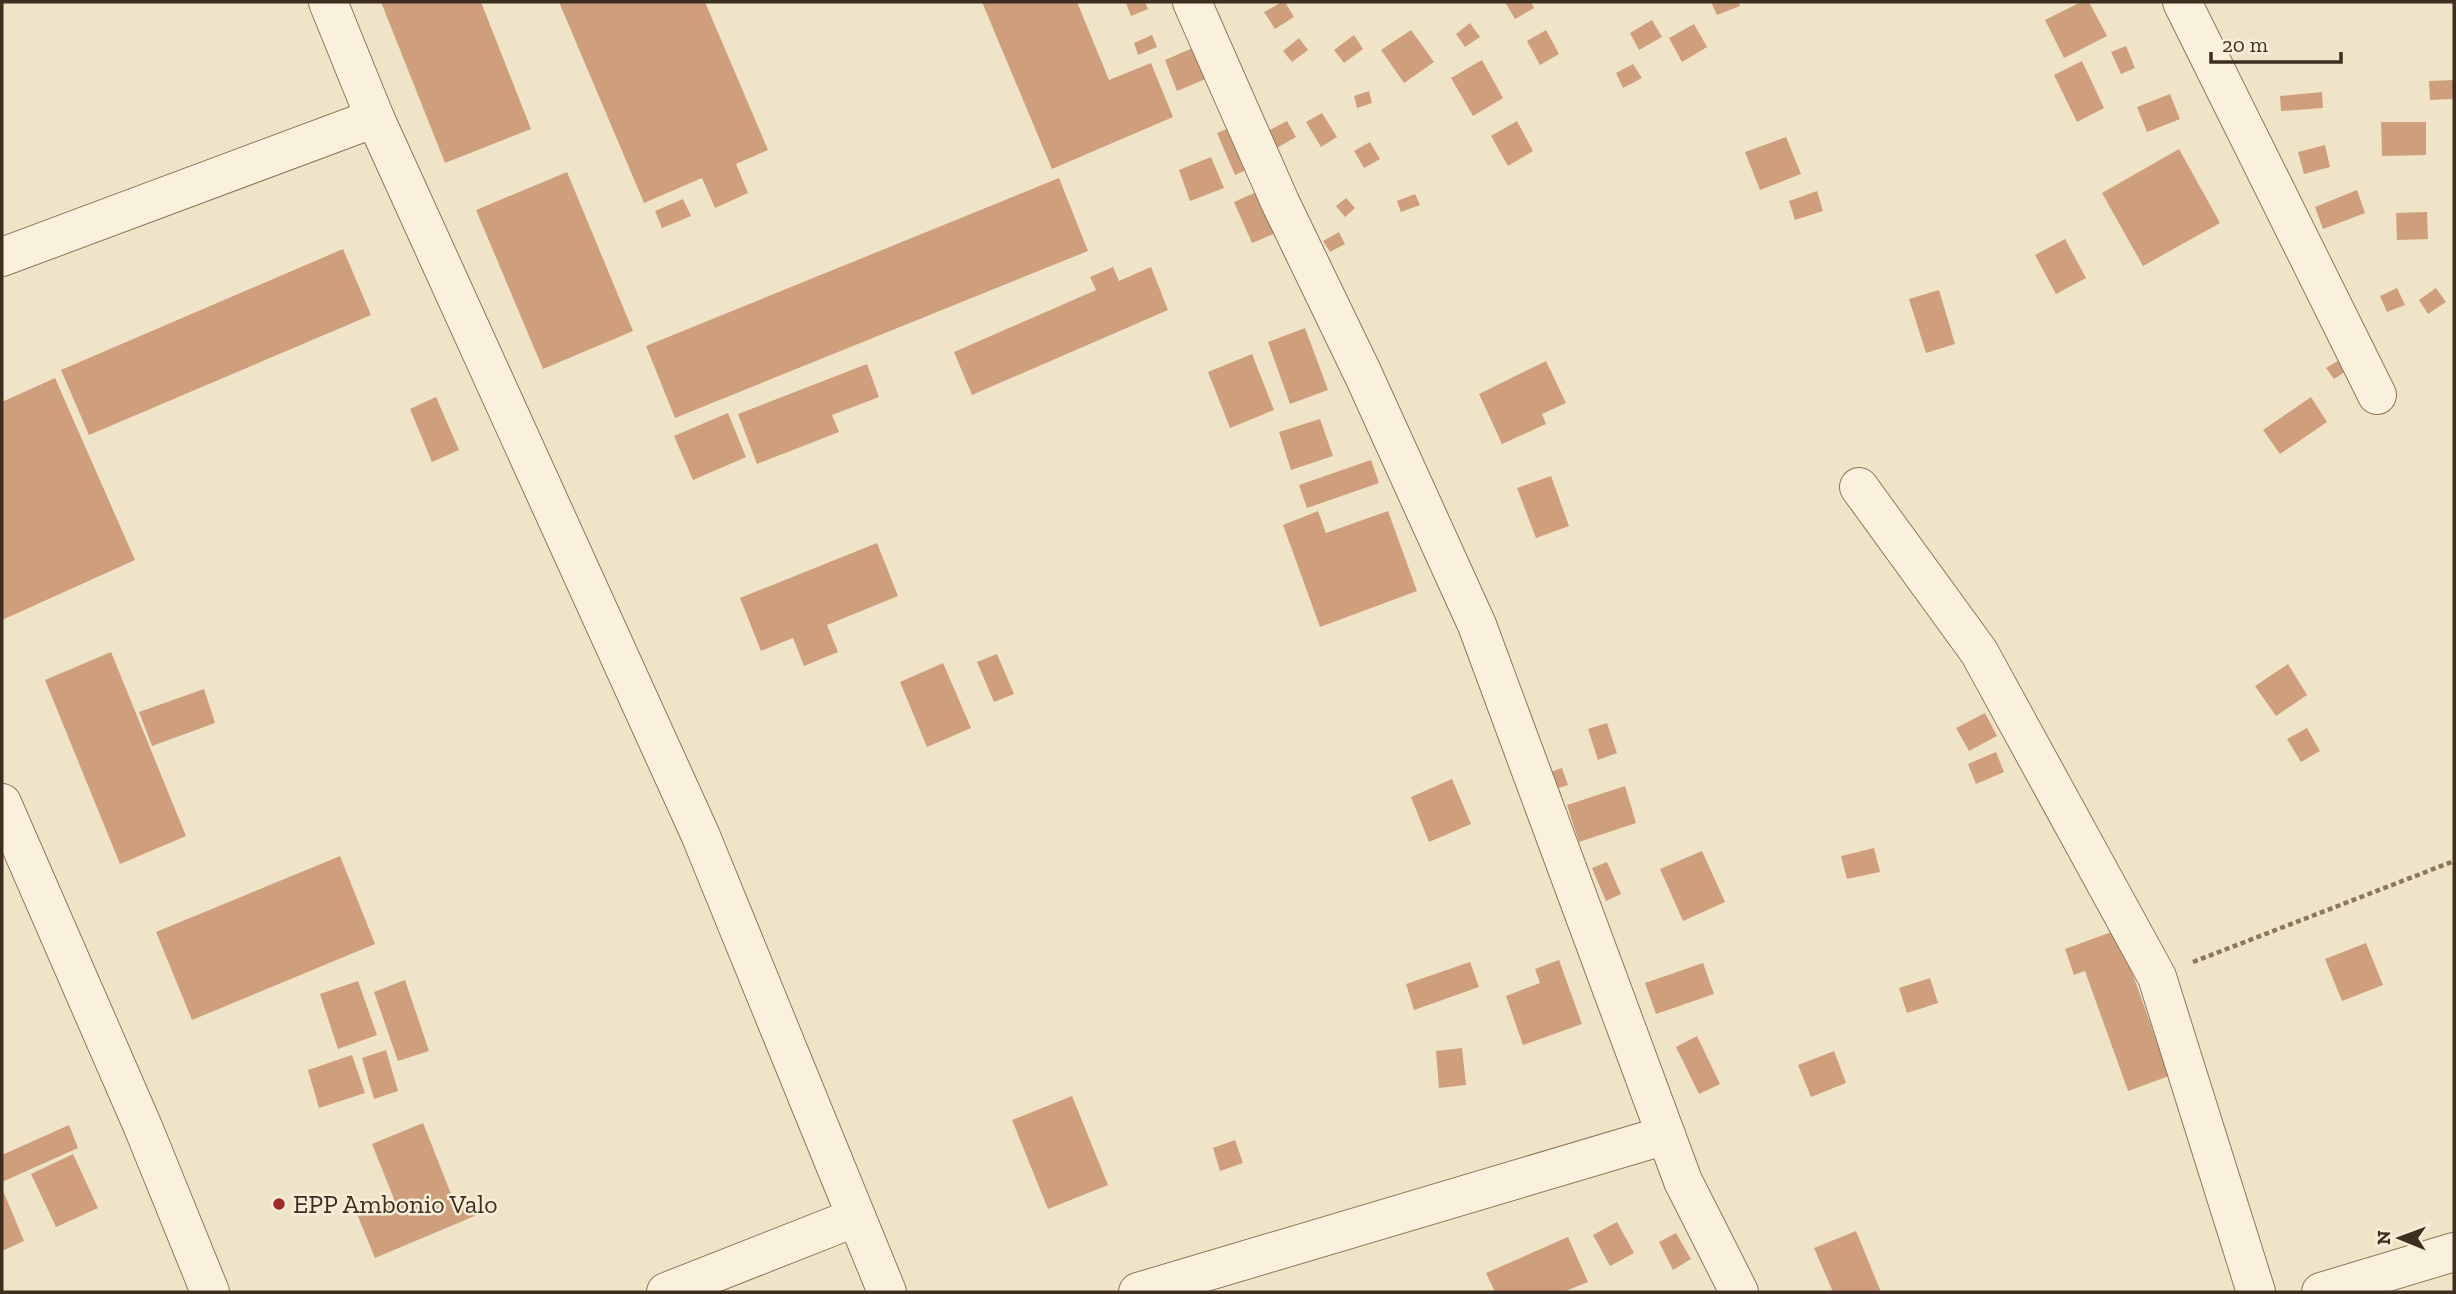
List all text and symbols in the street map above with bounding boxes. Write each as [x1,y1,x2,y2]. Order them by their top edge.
scale bar [2211,21,2340,65]
text: 20 m [2222,32,2268,57]
place label: EPP Ambonio Valo [293,1188,498,1220]
marker: EPP Ambonio Valo [271,1196,287,1212]
north arrow [2365,1203,2435,1273]
text: N [2372,1230,2395,1245]

